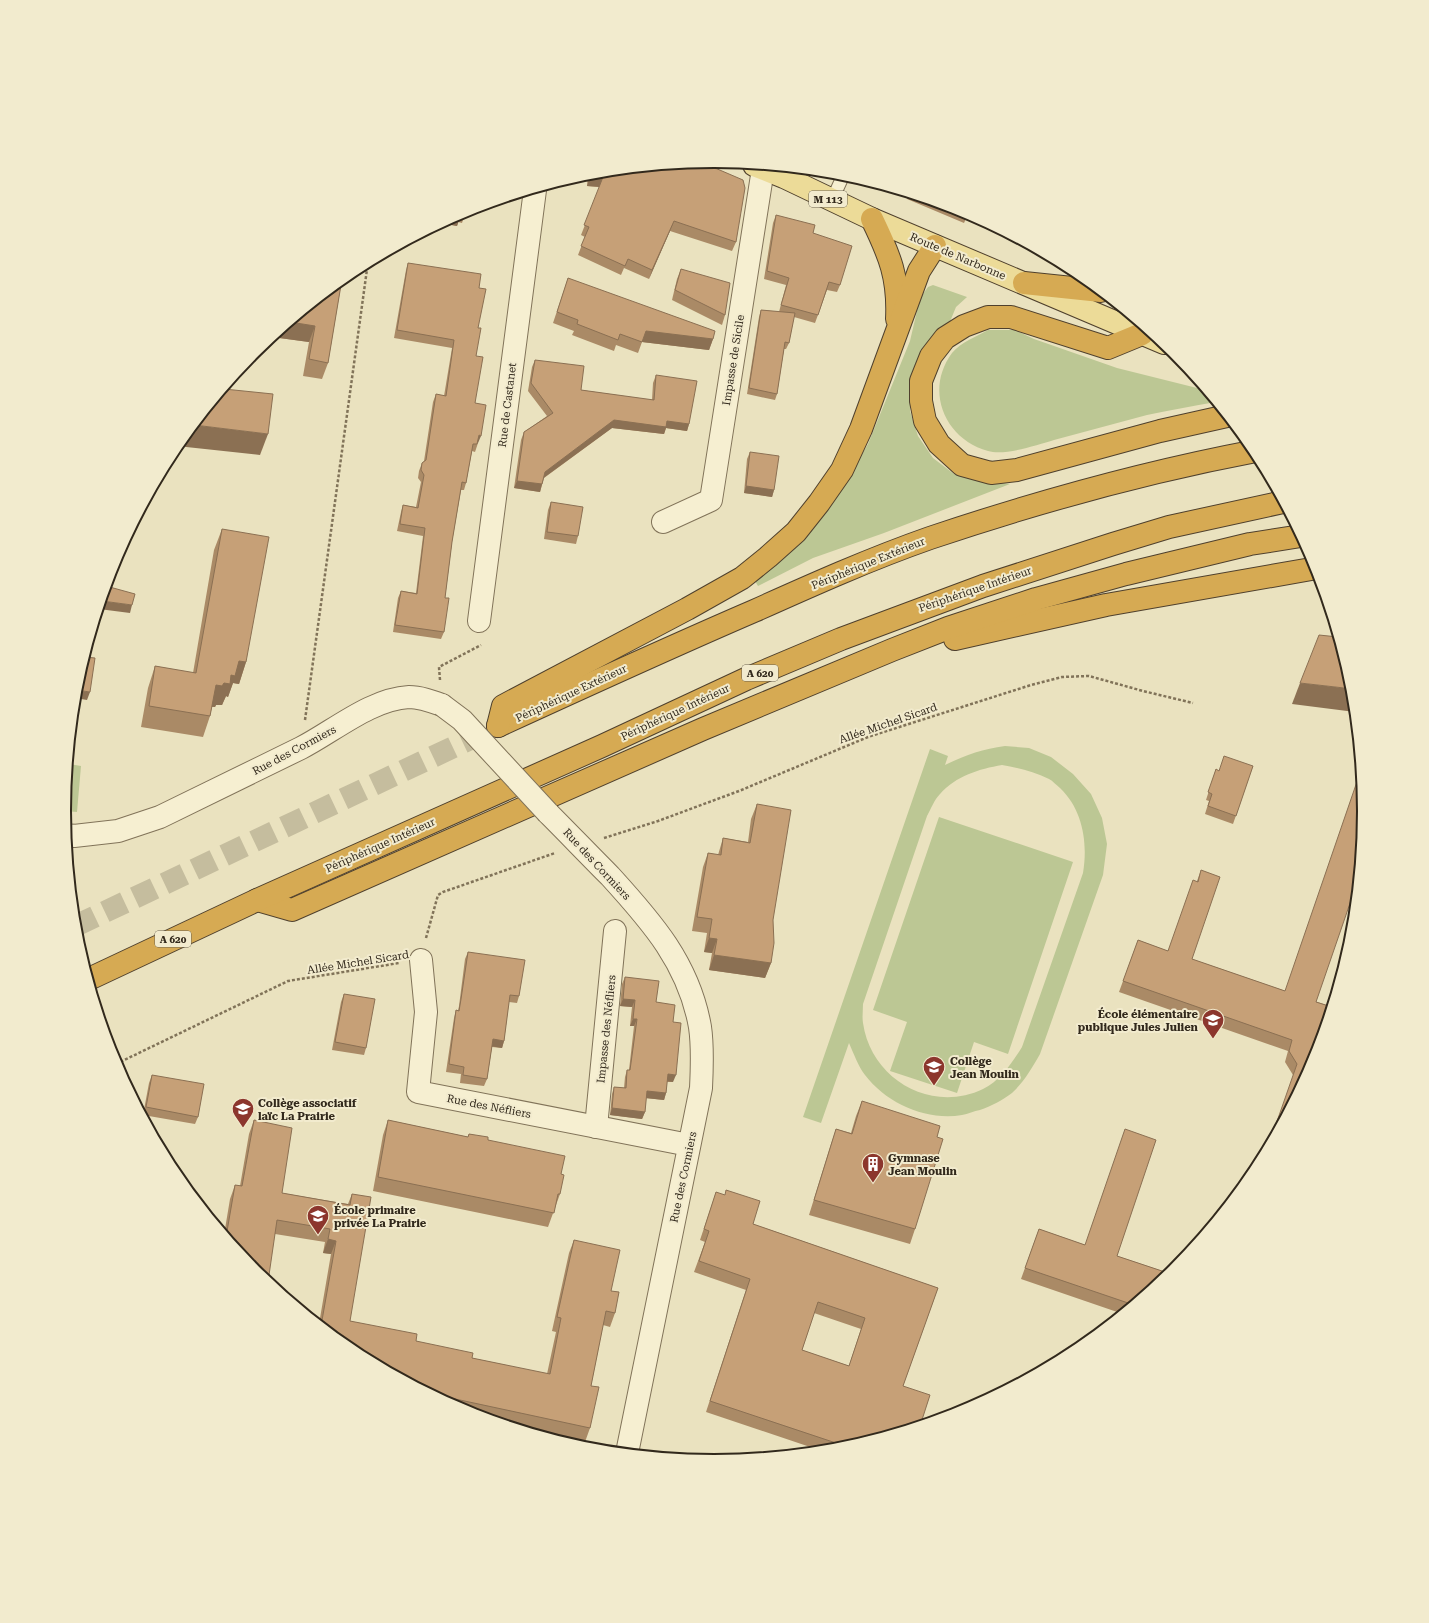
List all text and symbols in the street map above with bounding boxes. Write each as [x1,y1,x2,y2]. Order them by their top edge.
road number: M 113 [809,191,847,207]
street label: Route de Narbonne [908,230,1008,283]
street label: Impasse de Sicile [720,314,747,406]
street label: Rue de Castanet [496,362,519,448]
street label: Périphérique Extérieur [810,535,927,592]
street label: Périphérique Intérieur [917,564,1034,615]
street label: Périphérique Extérieur [514,662,629,725]
road number: A 620 [742,665,778,681]
street label: Périphérique Intérieur [619,681,732,743]
street label: Allée Michel Sicard [837,701,939,746]
street label: Rue des Cormiers [250,723,338,778]
street label: Périphérique Intérieur [323,815,437,876]
street label: Rue des Cormiers [560,826,633,903]
road number: A 620 [155,931,191,947]
street label: Allée Michel Sicard [306,948,410,977]
street label: Impasse des Néfliers [594,974,619,1084]
place label: École élémentaire publique Jules Julien [1078,1007,1199,1034]
school or university icon: École élémentaire publique Jules Julien [1200,1007,1226,1040]
school or university icon: Collège Jean Moulin [921,1054,947,1087]
place label: Collège Jean Moulin [950,1055,1020,1081]
street label: Rue des Néfliers [446,1092,532,1121]
school or university icon: Collège associatif laïc La Prairie [230,1096,256,1129]
place label: Collège associatif laïc La Prairie [258,1097,357,1123]
street label: Rue des Cormiers [667,1130,699,1224]
building icon: Gymnase Jean Moulin [860,1151,886,1184]
place label: Gymnase Jean Moulin [888,1152,958,1178]
school or university icon: École primaire privée La Prairie [305,1203,331,1236]
place label: École primaire privée La Prairie [334,1203,427,1230]

